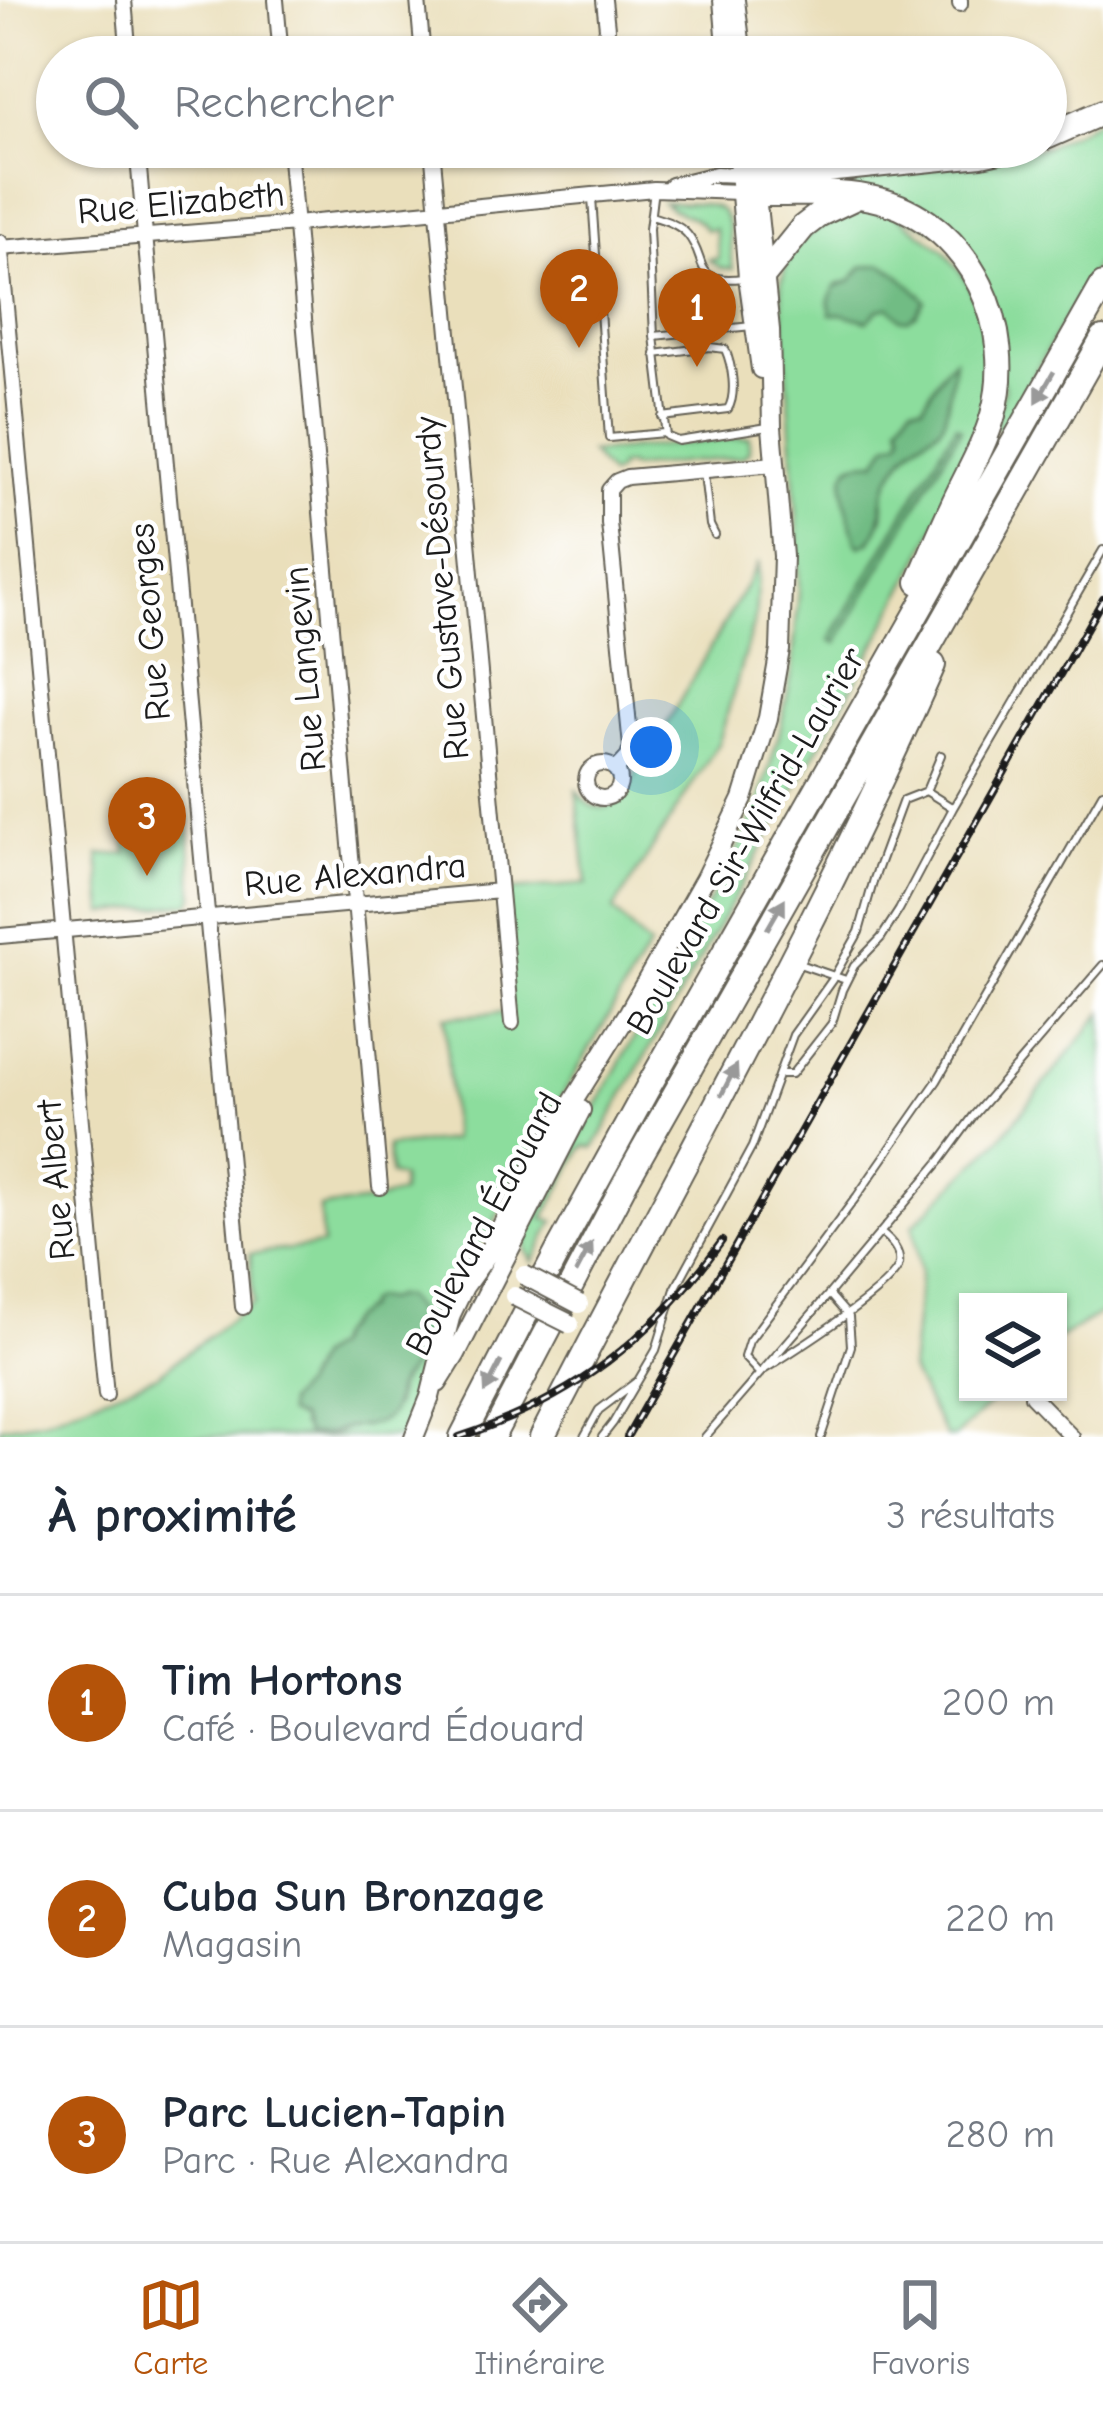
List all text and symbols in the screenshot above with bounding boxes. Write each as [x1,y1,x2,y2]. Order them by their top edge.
search box [36,36,1067,168]
icon: search [78,69,144,135]
text: Rechercher [174,76,394,128]
street label: Rue Elizabeth [76,174,286,232]
pin: 2 [540,249,618,348]
pin: 1 [658,268,736,367]
one-way arrow [1035,370,1056,404]
street label: Rue Gustave-Désourdy [406,413,477,762]
street label: Rue Georges [121,522,179,722]
street label: Rue Langevin [276,565,334,773]
street label: Boulevard Sir-Wilfrid-Laurier [618,640,874,1042]
your location [621,717,681,777]
pin: 3 [108,777,186,876]
street label: Rue Alexandra [242,845,468,905]
one-way arrow [765,897,786,930]
one-way arrow [719,1062,739,1097]
street label: Boulevard Édouard [396,1085,571,1363]
street label: Rue Albert [28,1097,83,1262]
one-way arrow [574,1241,594,1276]
map controls [959,1293,1067,1401]
button: layers [959,1293,1067,1401]
one-way arrow [483,1360,503,1395]
text: À proximité [48,1486,297,1545]
text: 3 résultats [886,1493,1055,1538]
text: Tim Hortons [162,1654,402,1706]
text: 1 [79,1680,95,1725]
text: 200 m [942,1680,1055,1725]
text: Café · Boulevard Édouard [162,1706,585,1751]
text: Cuba Sun Bronzage [162,1870,544,1922]
text: 2 [77,1896,97,1941]
text: 220 m [945,1896,1055,1941]
text: Magasin [162,1922,302,1967]
text: Parc Lucien-Tapin [162,2086,506,2138]
text: 3 [77,2112,97,2157]
text: 280 m [945,2112,1055,2157]
text: Parc · Rue Alexandra [162,2138,510,2183]
tab: Carte [133,2272,208,2382]
tab: Itinéraire [474,2272,605,2382]
tab: Favoris [871,2272,970,2382]

